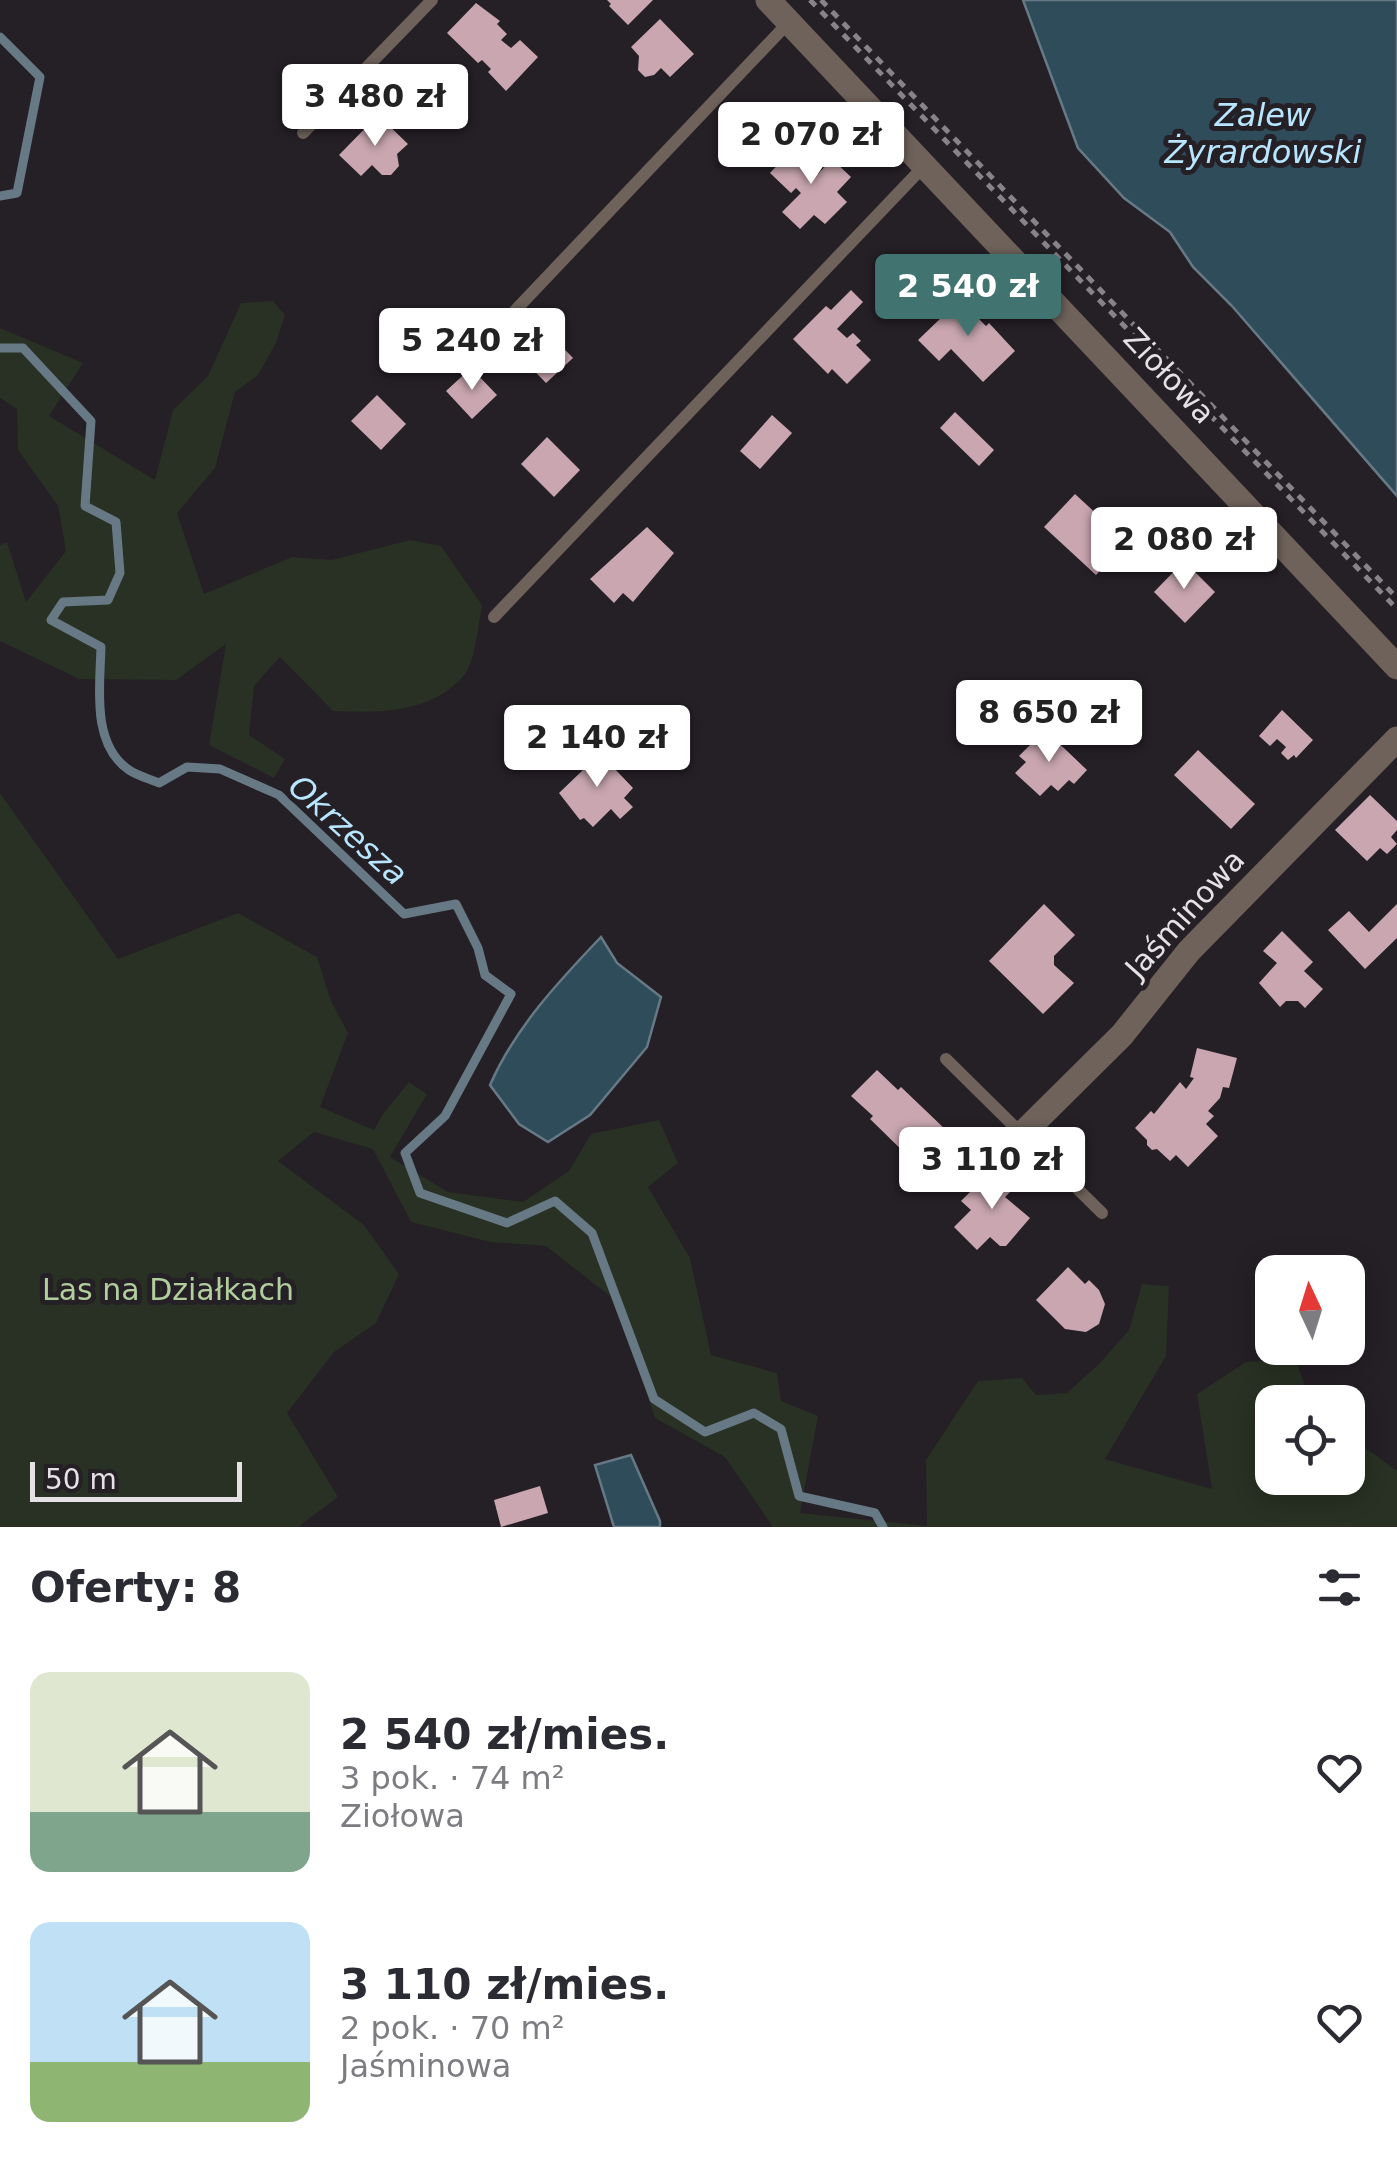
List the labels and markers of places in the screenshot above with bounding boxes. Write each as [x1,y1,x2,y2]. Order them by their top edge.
pin: 3 480 zł [272,64,478,149]
pin: 2 070 zł [708,102,914,187]
pin: 2 540 zł [865,254,1071,339]
pin: 5 240 zł [369,308,575,393]
pin: 2 080 zł [1081,507,1287,592]
pin: 8 650 zł [946,680,1152,765]
pin: 2 140 zł [494,705,700,790]
pin: 3 110 zł [889,1127,1095,1212]

